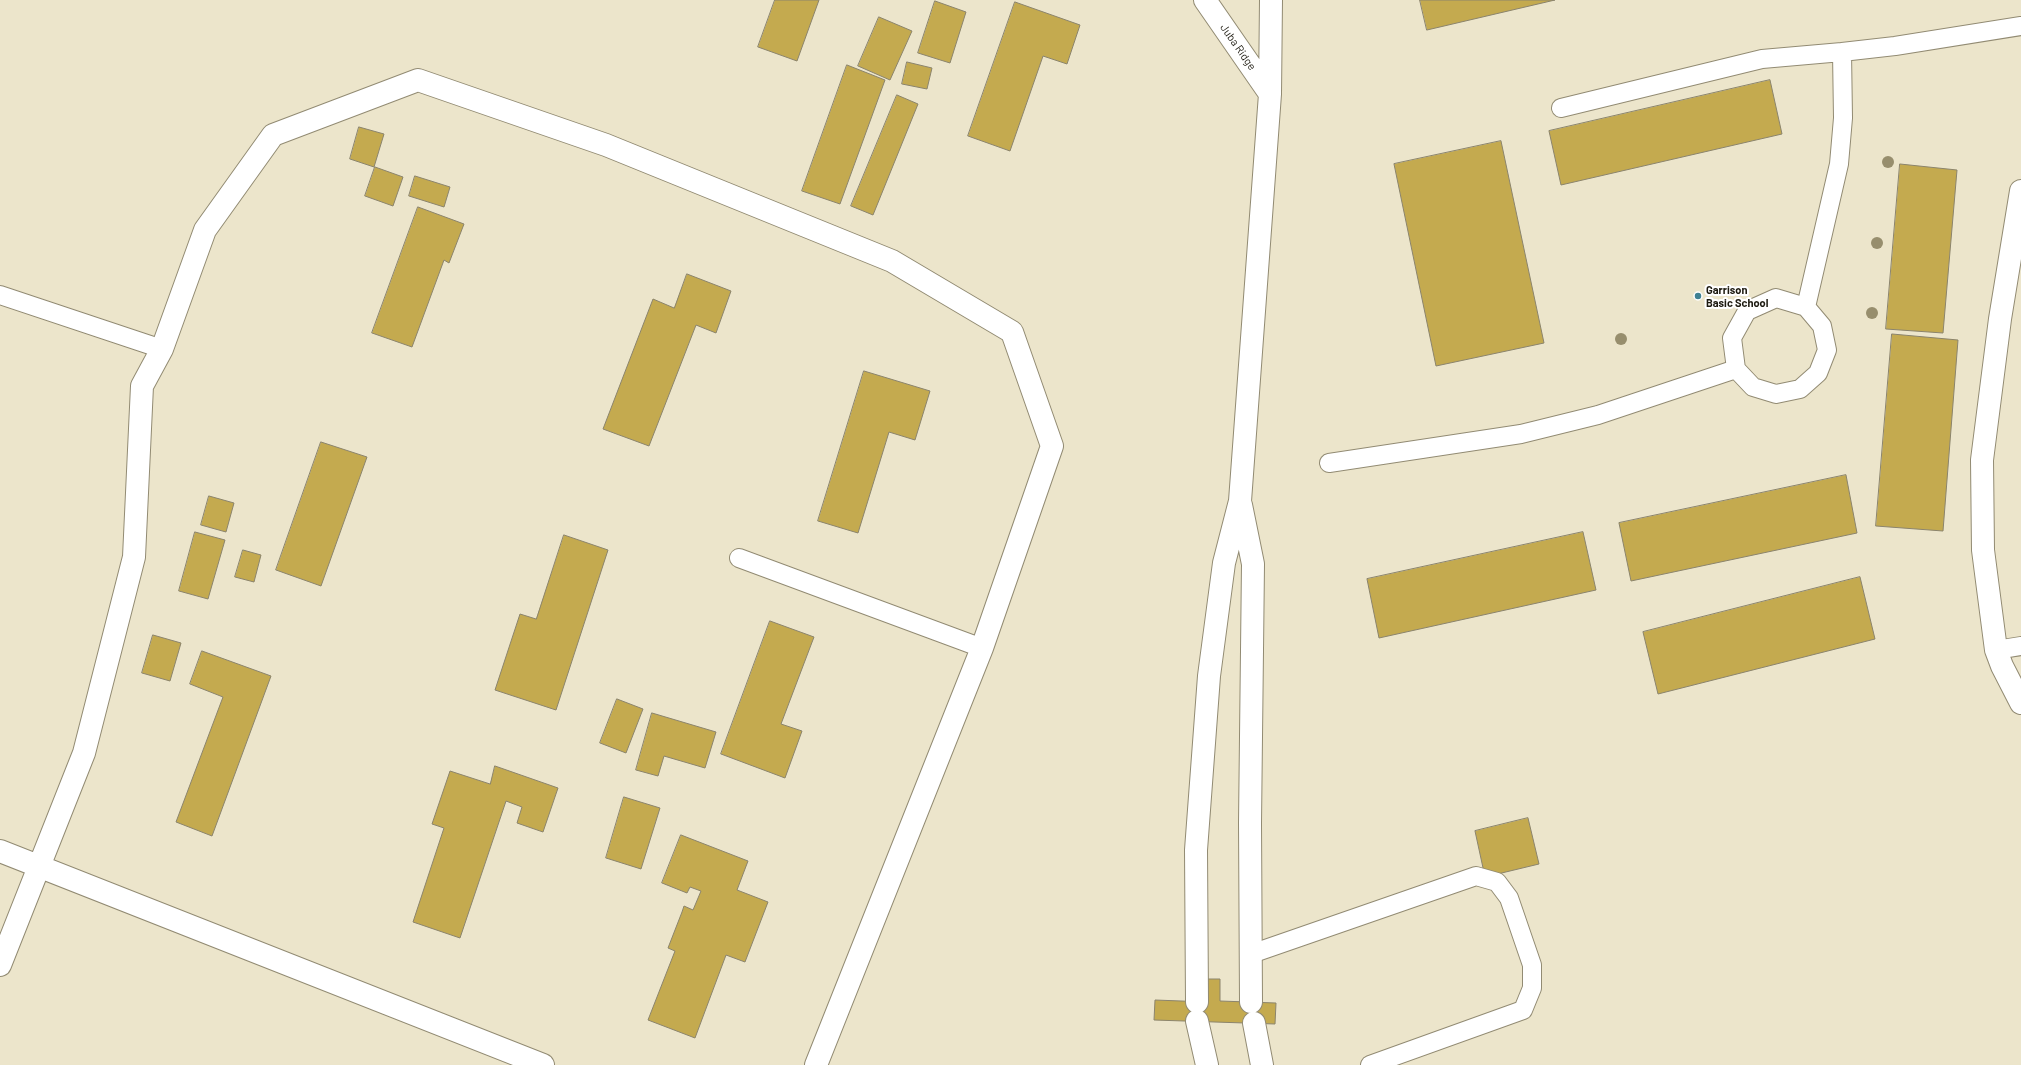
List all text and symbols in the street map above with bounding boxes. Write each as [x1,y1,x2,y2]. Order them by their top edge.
street label: Juba Ridge [1217,21,1259,73]
place label: Garrison Basic School [1706,283,1768,309]
marker: Garrison Basic School [1693,291,1703,301]

